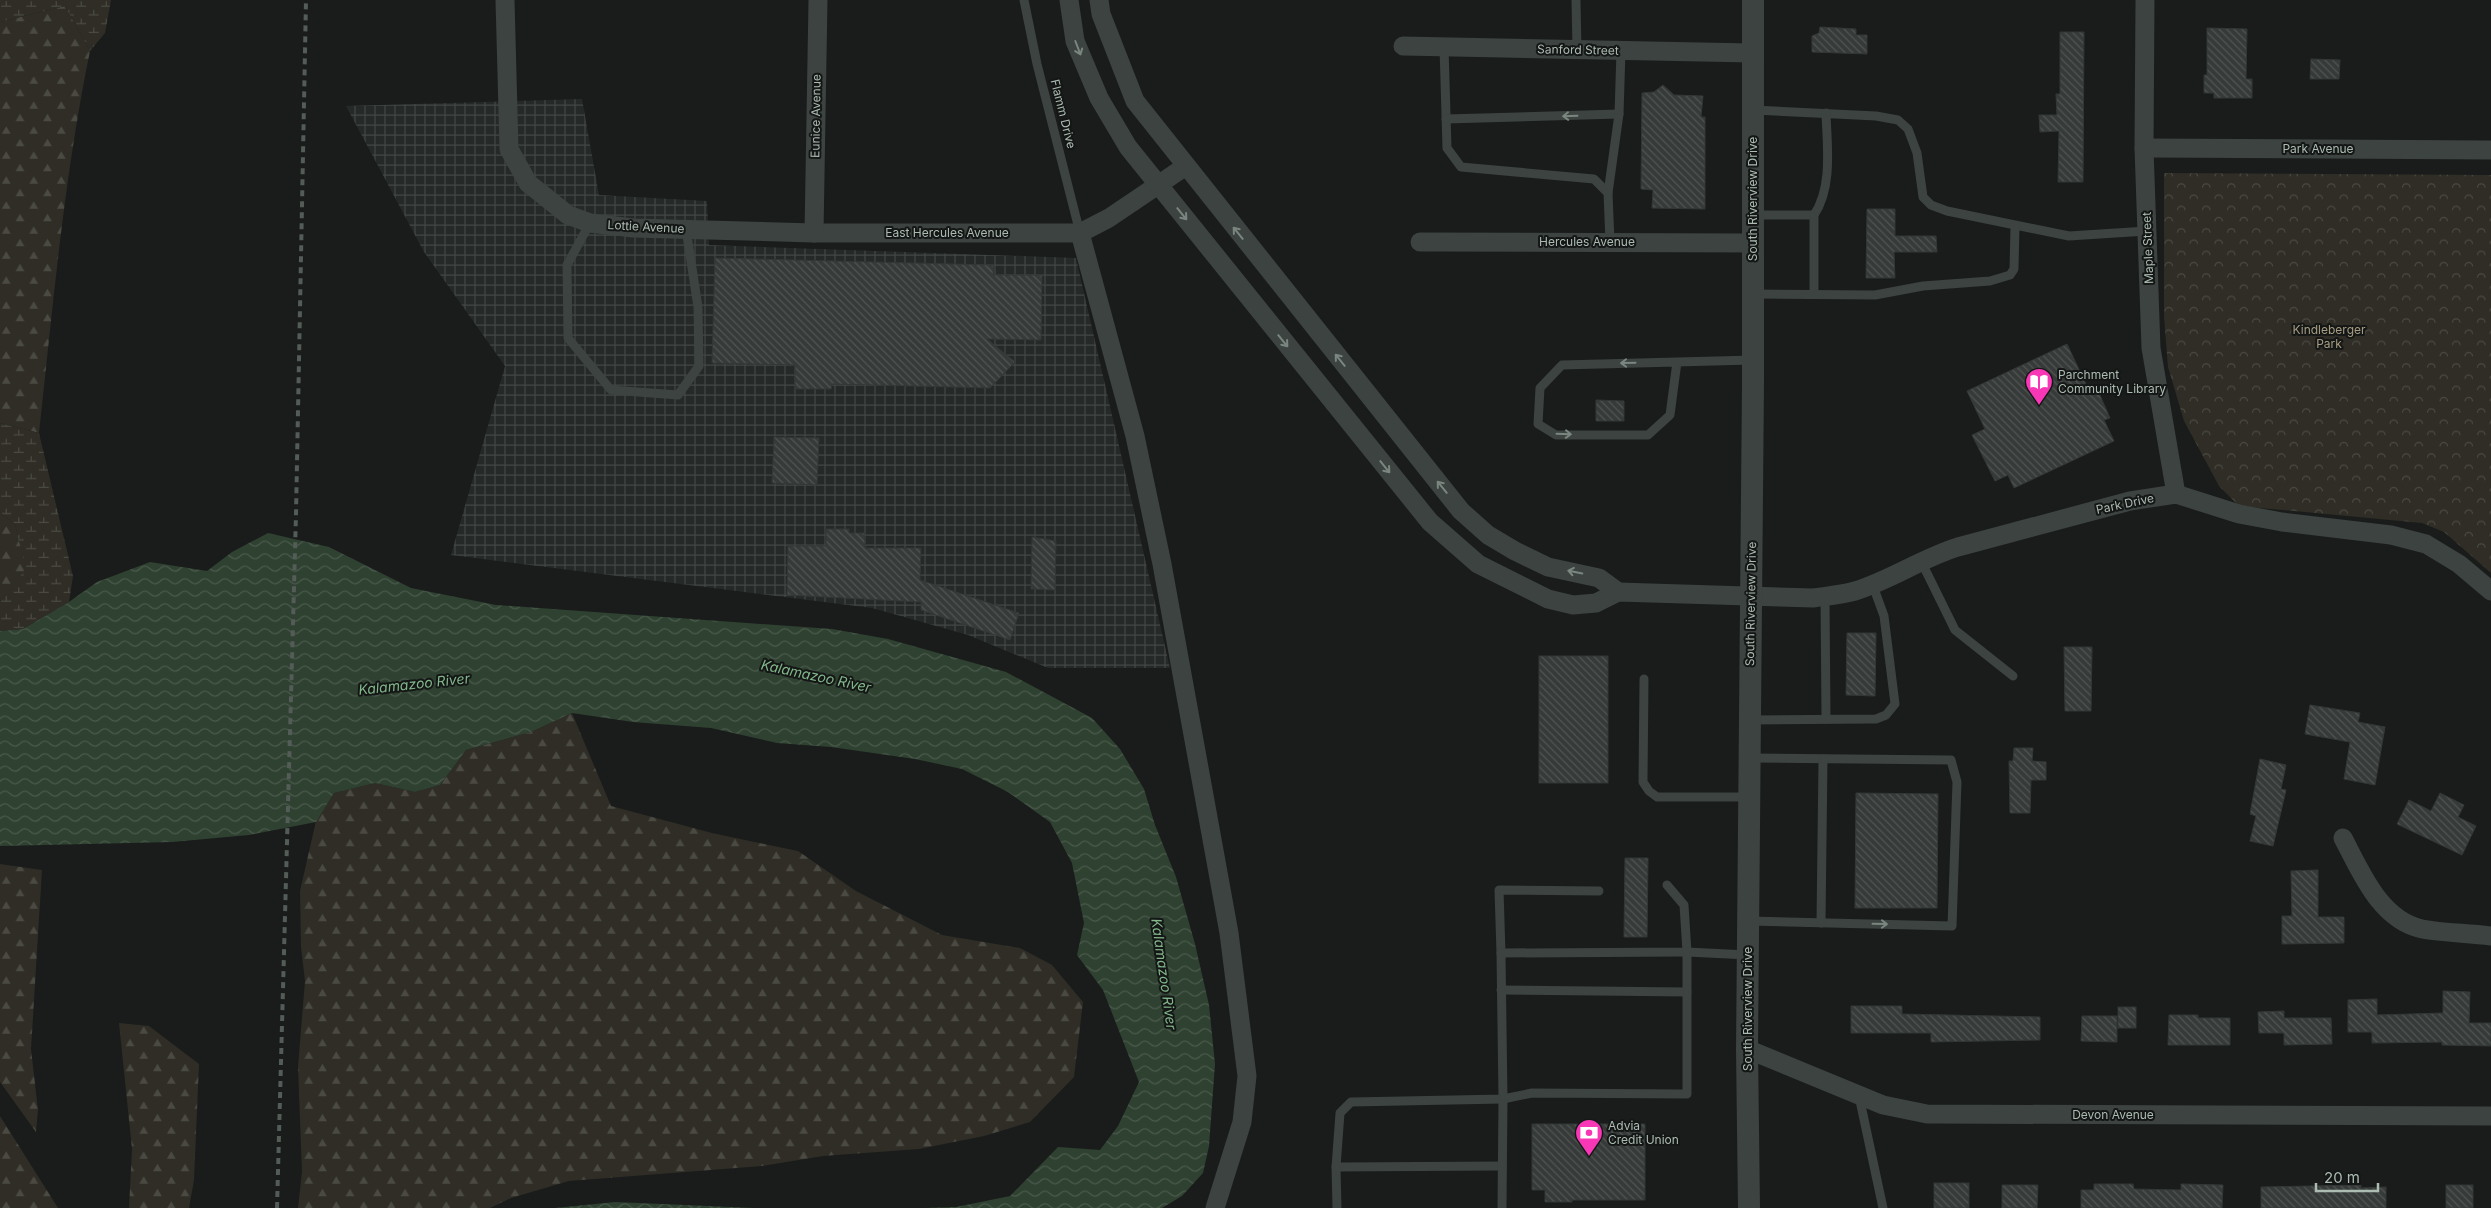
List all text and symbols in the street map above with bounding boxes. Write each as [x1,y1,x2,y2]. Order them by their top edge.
one-way arrow [1074,40,1083,55]
street label: Sanford Street [1537,41,1619,58]
street label: Eunice Avenue [807,74,824,158]
street label: Flamm Drive [1048,78,1079,150]
one-way arrow [1562,111,1578,121]
street label: South Riverview Drive [1745,137,1760,261]
street label: Park Avenue [2282,141,2354,156]
one-way arrow [1176,207,1187,220]
street label: Maple Street [2139,212,2156,284]
street label: Lottie Avenue [607,217,685,236]
street label: East Hercules Avenue [885,225,1009,240]
one-way arrow [1233,227,1244,240]
street label: Hercules Avenue [1539,234,1635,249]
park label: Kindleberger Park [2292,322,2366,351]
one-way arrow [1278,334,1289,347]
one-way arrow [1334,354,1345,367]
one-way arrow [1620,359,1636,368]
library icon: Parchment Community Library [2024,367,2054,406]
place label: Parchment Community Library [2058,367,2166,396]
one-way arrow [1556,430,1572,439]
one-way arrow [1380,461,1391,474]
one-way arrow [1436,480,1447,493]
street label: Park Drive [2095,490,2155,517]
street label: South Riverview Drive [1742,542,1759,666]
one-way arrow [1567,567,1583,576]
water label: Kalamazoo River [760,656,873,696]
water label: Kalamazoo River [357,669,471,698]
water label: Kalamazoo River [1148,917,1181,1031]
one-way arrow [1872,919,1888,929]
street label: South Riverview Drive [1740,947,1755,1071]
street label: Devon Avenue [2072,1107,2154,1122]
bank icon: Advia Credit Union [1574,1118,1604,1157]
place label: Advia Credit Union [1608,1118,1679,1147]
scale bar [2316,1160,2378,1192]
text: 20 m [2324,1168,2360,1187]

